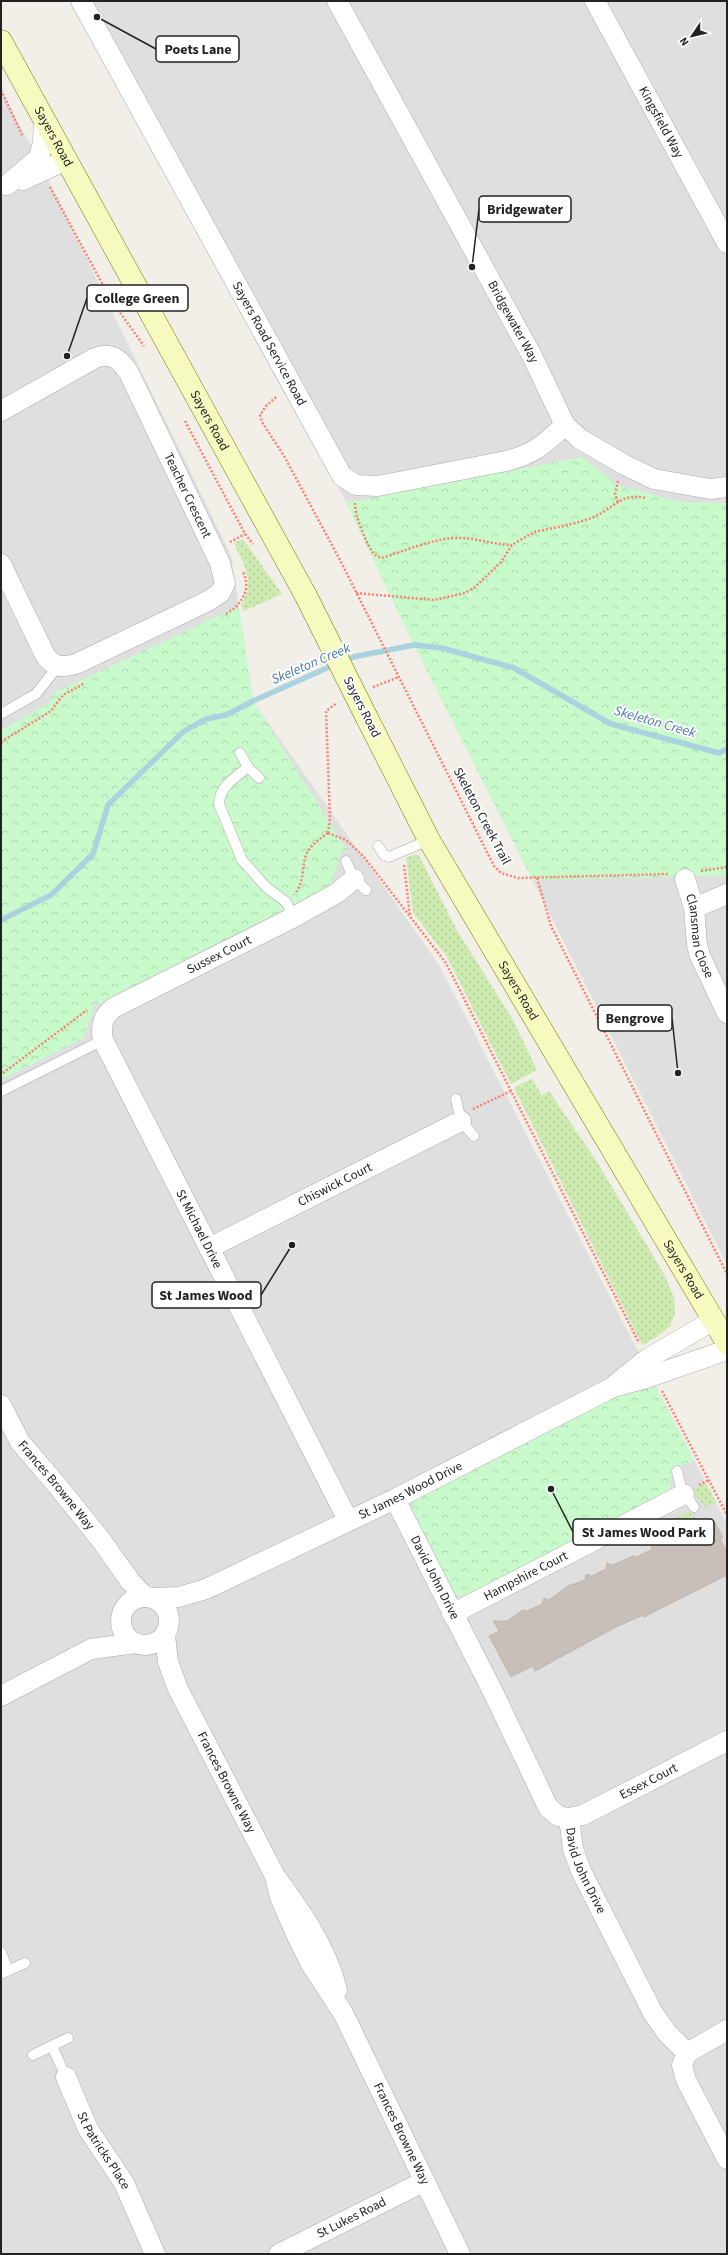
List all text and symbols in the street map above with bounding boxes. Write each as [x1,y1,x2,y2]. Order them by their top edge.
north arrow [672,16,712,56]
text: N [676,34,692,49]
callout: Poets Lane [156,36,239,62]
text: Poets Lane [164,40,232,60]
street label: Kingsfield Way [634,83,688,161]
street label: Sayers Road [30,103,77,170]
callout: Bridgewater [479,196,571,222]
text: Bridgewater [487,200,563,220]
street label: Bridgewater Way [483,277,543,366]
street label: Sayers Road Service Road [228,278,311,409]
callout: College Green [87,285,188,311]
text: College Green [94,289,180,309]
street label: Sayers Road [186,387,233,454]
street label: Teacher Crescent [159,450,216,542]
water label: Skeleton Creek [268,638,354,690]
street label: Sayers Road [339,673,385,741]
water label: Skeleton Creek [612,701,699,743]
street label: Skeleton Creek Trail [449,764,515,868]
street label: Clansman Close [681,891,718,981]
street label: Sussex Court [184,931,255,979]
street label: Sayers Road [494,958,543,1024]
callout: Bengrove [598,1005,672,1031]
text: Bengrove [606,1009,664,1029]
street label: Chiswick Court [295,1158,376,1211]
street label: St Michael Drive [171,1186,227,1272]
street label: Sayers Road [659,1236,708,1303]
callout: St James Wood [152,1282,261,1308]
text: St James Wood [159,1286,253,1306]
street label: Frances Browne Way [14,1437,99,1534]
street label: St James Wood Drive [355,1457,465,1524]
callout: St James Wood Park [573,1519,714,1545]
text: St James Wood Park [582,1523,707,1543]
street label: David John Drive [406,1532,464,1623]
street label: Hampshire Court [480,1546,572,1605]
street label: Frances Browne Way [193,1729,260,1836]
street label: Essex Court [616,1759,681,1804]
street label: David John Drive [561,1826,610,1917]
street label: Frances Browne Way [369,2079,434,2188]
street label: St Patricks Place [73,2109,135,2192]
street label: St Lukes Road [314,2193,389,2243]

